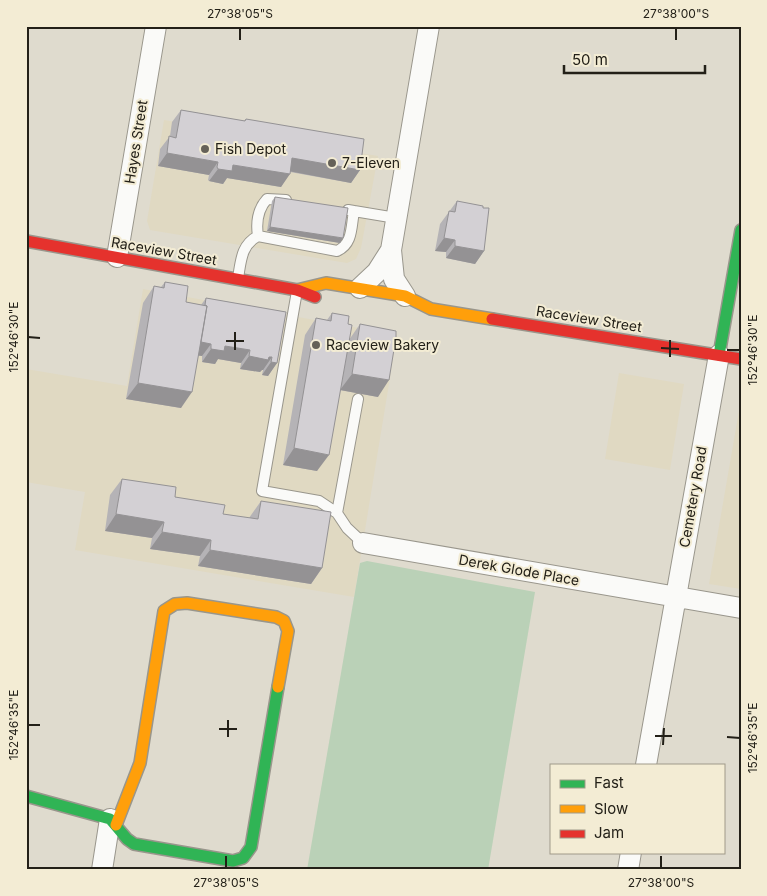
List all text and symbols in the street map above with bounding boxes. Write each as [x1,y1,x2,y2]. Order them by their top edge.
text: 27°38'05"S [207,6,273,21]
text: 27°38'00"S [643,6,710,21]
scale bar [564,42,706,74]
text: 50 m [572,50,608,69]
street label: Hayes Street [120,98,151,185]
place label: Fish Depot [215,140,286,157]
marker: Fish Depot [199,143,211,155]
place label: 7-Eleven [342,154,400,171]
marker: 7-Eleven [326,157,338,169]
street label: Raceview Street [110,233,219,268]
text: 152°46'30"E [6,302,21,373]
street label: Raceview Street [535,302,644,335]
text: 152°46'30"E [745,315,760,386]
place label: Raceview Bakery [326,336,439,353]
marker: Raceview Bakery [310,339,322,351]
street label: Cemetery Road [675,445,710,549]
street label: Derek Glode Place [457,551,581,589]
text: 152°46'35"E [6,690,21,760]
text: 152°46'35"E [745,703,760,773]
legend [550,764,724,854]
text: Fast [594,773,624,792]
text: Slow [594,799,628,818]
text: Jam [594,823,624,842]
text: 27°38'05"S [193,875,259,890]
text: 27°38'00"S [628,875,695,890]

